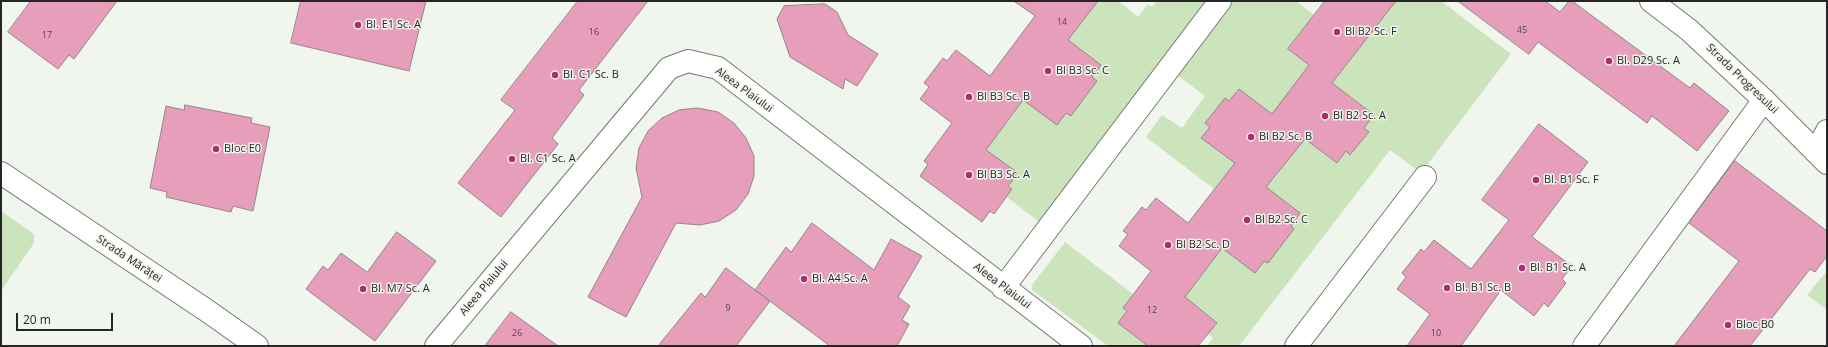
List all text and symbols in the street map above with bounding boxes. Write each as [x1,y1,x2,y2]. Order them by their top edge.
house number: 14 [1057,17,1067,27]
place label: Bl. E1 Sc. A [366,18,421,32]
marker: Bl. E1 Sc. A [353,20,363,30]
place label: Bl B2 Sc. F [1345,25,1397,39]
house number: 45 [1517,25,1527,35]
house number: 16 [589,27,599,37]
marker: Bl B2 Sc. F [1332,27,1342,37]
house number: 17 [42,30,52,40]
street label: Strada Progresului [1703,41,1781,117]
place label: Bl. D29 Sc. A [1617,54,1680,68]
marker: Bl. D29 Sc. A [1604,56,1614,66]
place label: Bl B3 Sc. C [1056,64,1109,78]
street label: Aleea Plaiului [712,65,776,115]
marker: Bl B3 Sc. C [1043,66,1053,76]
place label: Bl. C1 Sc. B [563,68,619,82]
marker: Bl. C1 Sc. B [550,70,560,80]
place label: Bl B3 Sc. B [977,90,1030,104]
marker: Bl B3 Sc. B [964,92,974,102]
place label: Bl B2 Sc. A [1333,109,1386,123]
marker: Bl B2 Sc. A [1320,111,1330,121]
place label: Bl B2 Sc. B [1259,130,1312,144]
marker: Bl B2 Sc. B [1246,132,1256,142]
place label: Bloc E0 [224,142,261,156]
marker: Bloc E0 [211,144,221,154]
place label: Bl. C1 Sc. A [520,152,576,166]
marker: Bl. C1 Sc. A [507,154,517,164]
place label: Bl B3 Sc. A [977,168,1030,182]
marker: Bl B3 Sc. A [964,170,974,180]
place label: Bl. B1 Sc. F [1544,173,1599,187]
marker: Bl. B1 Sc. F [1531,175,1541,185]
place label: Bl B2 Sc. C [1255,213,1308,227]
marker: Bl B2 Sc. C [1242,215,1252,225]
street label: Strada Mărăței [94,232,164,286]
place label: Bl B2 Sc. D [1176,238,1230,252]
marker: Bl B2 Sc. D [1163,240,1173,250]
street label: Aleea Plaiului [457,258,511,318]
street label: Aleea Plaiului [971,260,1033,312]
place label: Bl. B1 Sc. A [1530,261,1586,275]
marker: Bl. B1 Sc. A [1517,263,1527,273]
place label: Bl. A4 Sc. A [812,272,868,286]
marker: Bl. A4 Sc. A [799,274,809,284]
place label: Bl. B1 Sc. B [1455,281,1511,295]
place label: Bl. M7 Sc. A [371,282,430,296]
marker: Bl. B1 Sc. B [1442,283,1452,293]
marker: Bl. M7 Sc. A [358,284,368,294]
house number: 9 [725,303,731,313]
scale bar [18,305,115,331]
house number: 12 [1147,305,1157,315]
text: 20 m [23,311,51,328]
place label: Bloc B0 [1736,318,1774,332]
marker: Bloc B0 [1723,320,1733,330]
house number: 26 [512,328,522,338]
house number: 10 [1431,328,1441,338]

